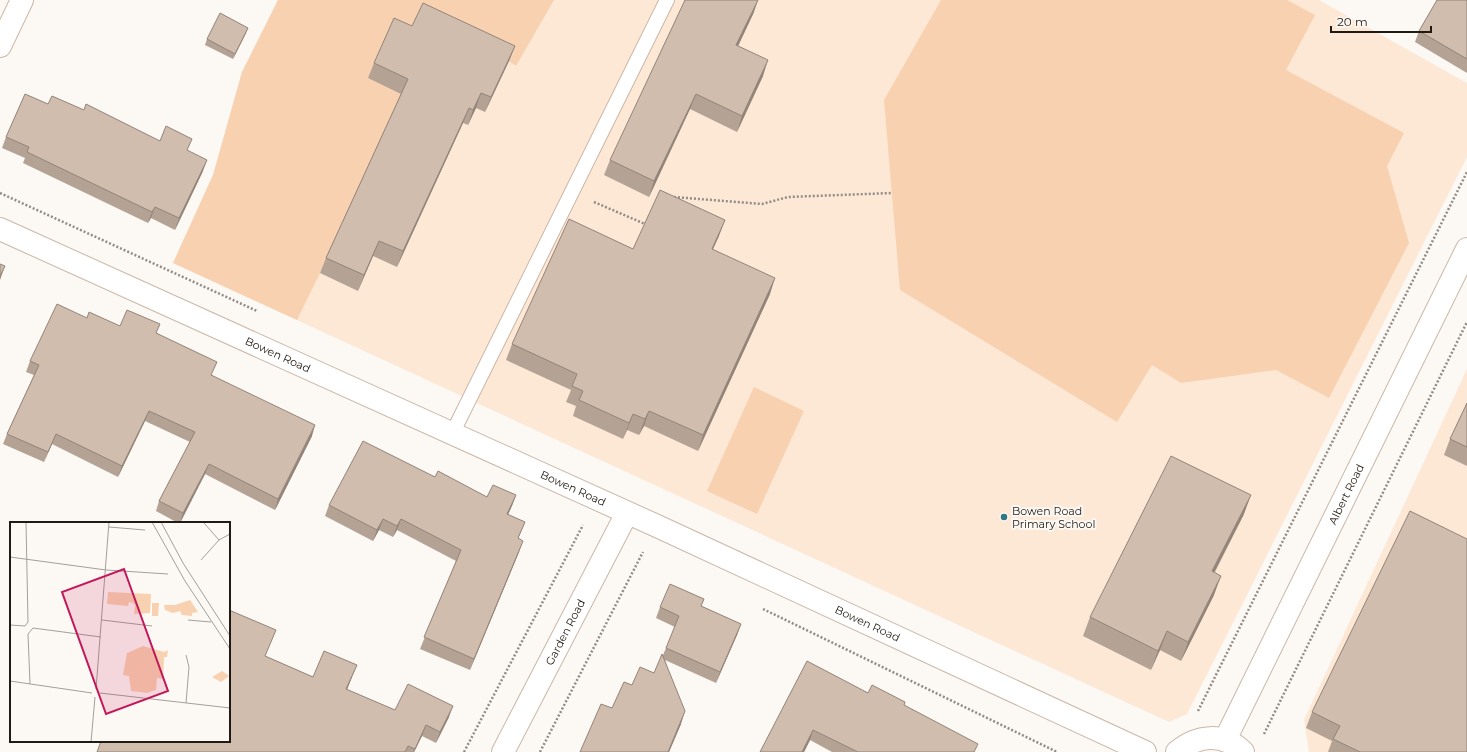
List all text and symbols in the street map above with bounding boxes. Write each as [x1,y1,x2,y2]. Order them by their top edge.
scale bar [1331,8,1431,34]
text: 20 m [1337,14,1368,29]
street label: Bowen Road [243,334,313,375]
street label: Albert Road [1325,462,1367,527]
street label: Bowen Road [538,467,608,509]
place label: Bowen Road Primary School [1012,504,1095,531]
marker: Bowen Road Primary School [999,512,1009,522]
inset map [10,522,230,742]
street label: Garden Road [542,597,588,668]
street label: Bowen Road [833,602,902,645]

